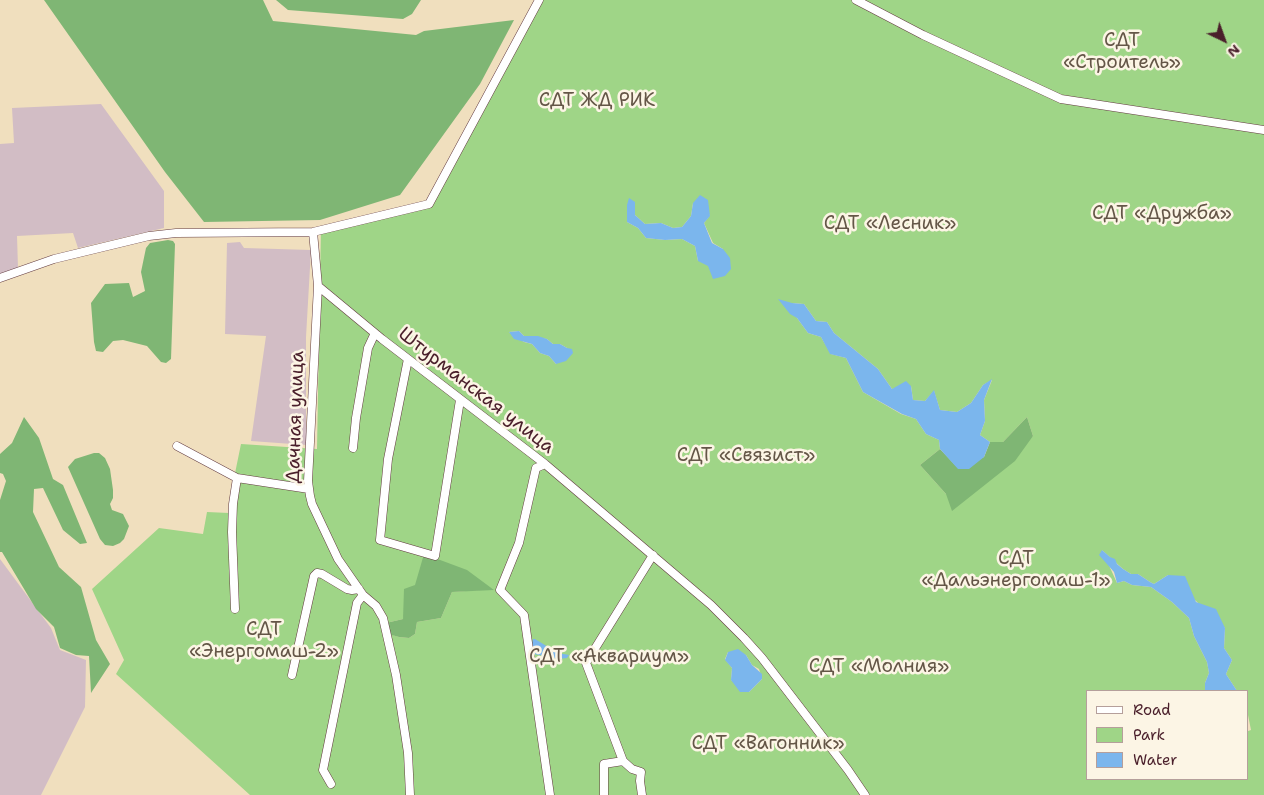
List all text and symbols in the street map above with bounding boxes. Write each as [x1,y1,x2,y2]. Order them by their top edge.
north arrow [1199,15,1249,65]
park label: СДТ «Строитель» [1063,30,1181,74]
text: N [1224,41,1244,62]
park label: СДТ ЖД РИК [539,90,655,112]
park label: СДТ «Дружба» [1092,203,1232,225]
park label: СДТ «Лесник» [824,213,956,235]
street label: Штурманская улица [393,323,559,459]
street label: Дачная улица [282,350,310,484]
park label: СДТ «Связист» [677,445,815,467]
park label: СДТ «Дальэнергомаш-1» [921,548,1111,592]
park label: СДТ «Энергомаш-2» [189,619,339,663]
park label: СДТ «Аквариум» [529,646,689,668]
park label: СДТ «Молния» [809,656,949,678]
legend [1086,690,1249,780]
text: Road [1133,700,1171,720]
text: Park [1133,725,1165,745]
park label: СДТ «Вагонник» [692,733,844,755]
text: Water [1133,750,1177,770]

